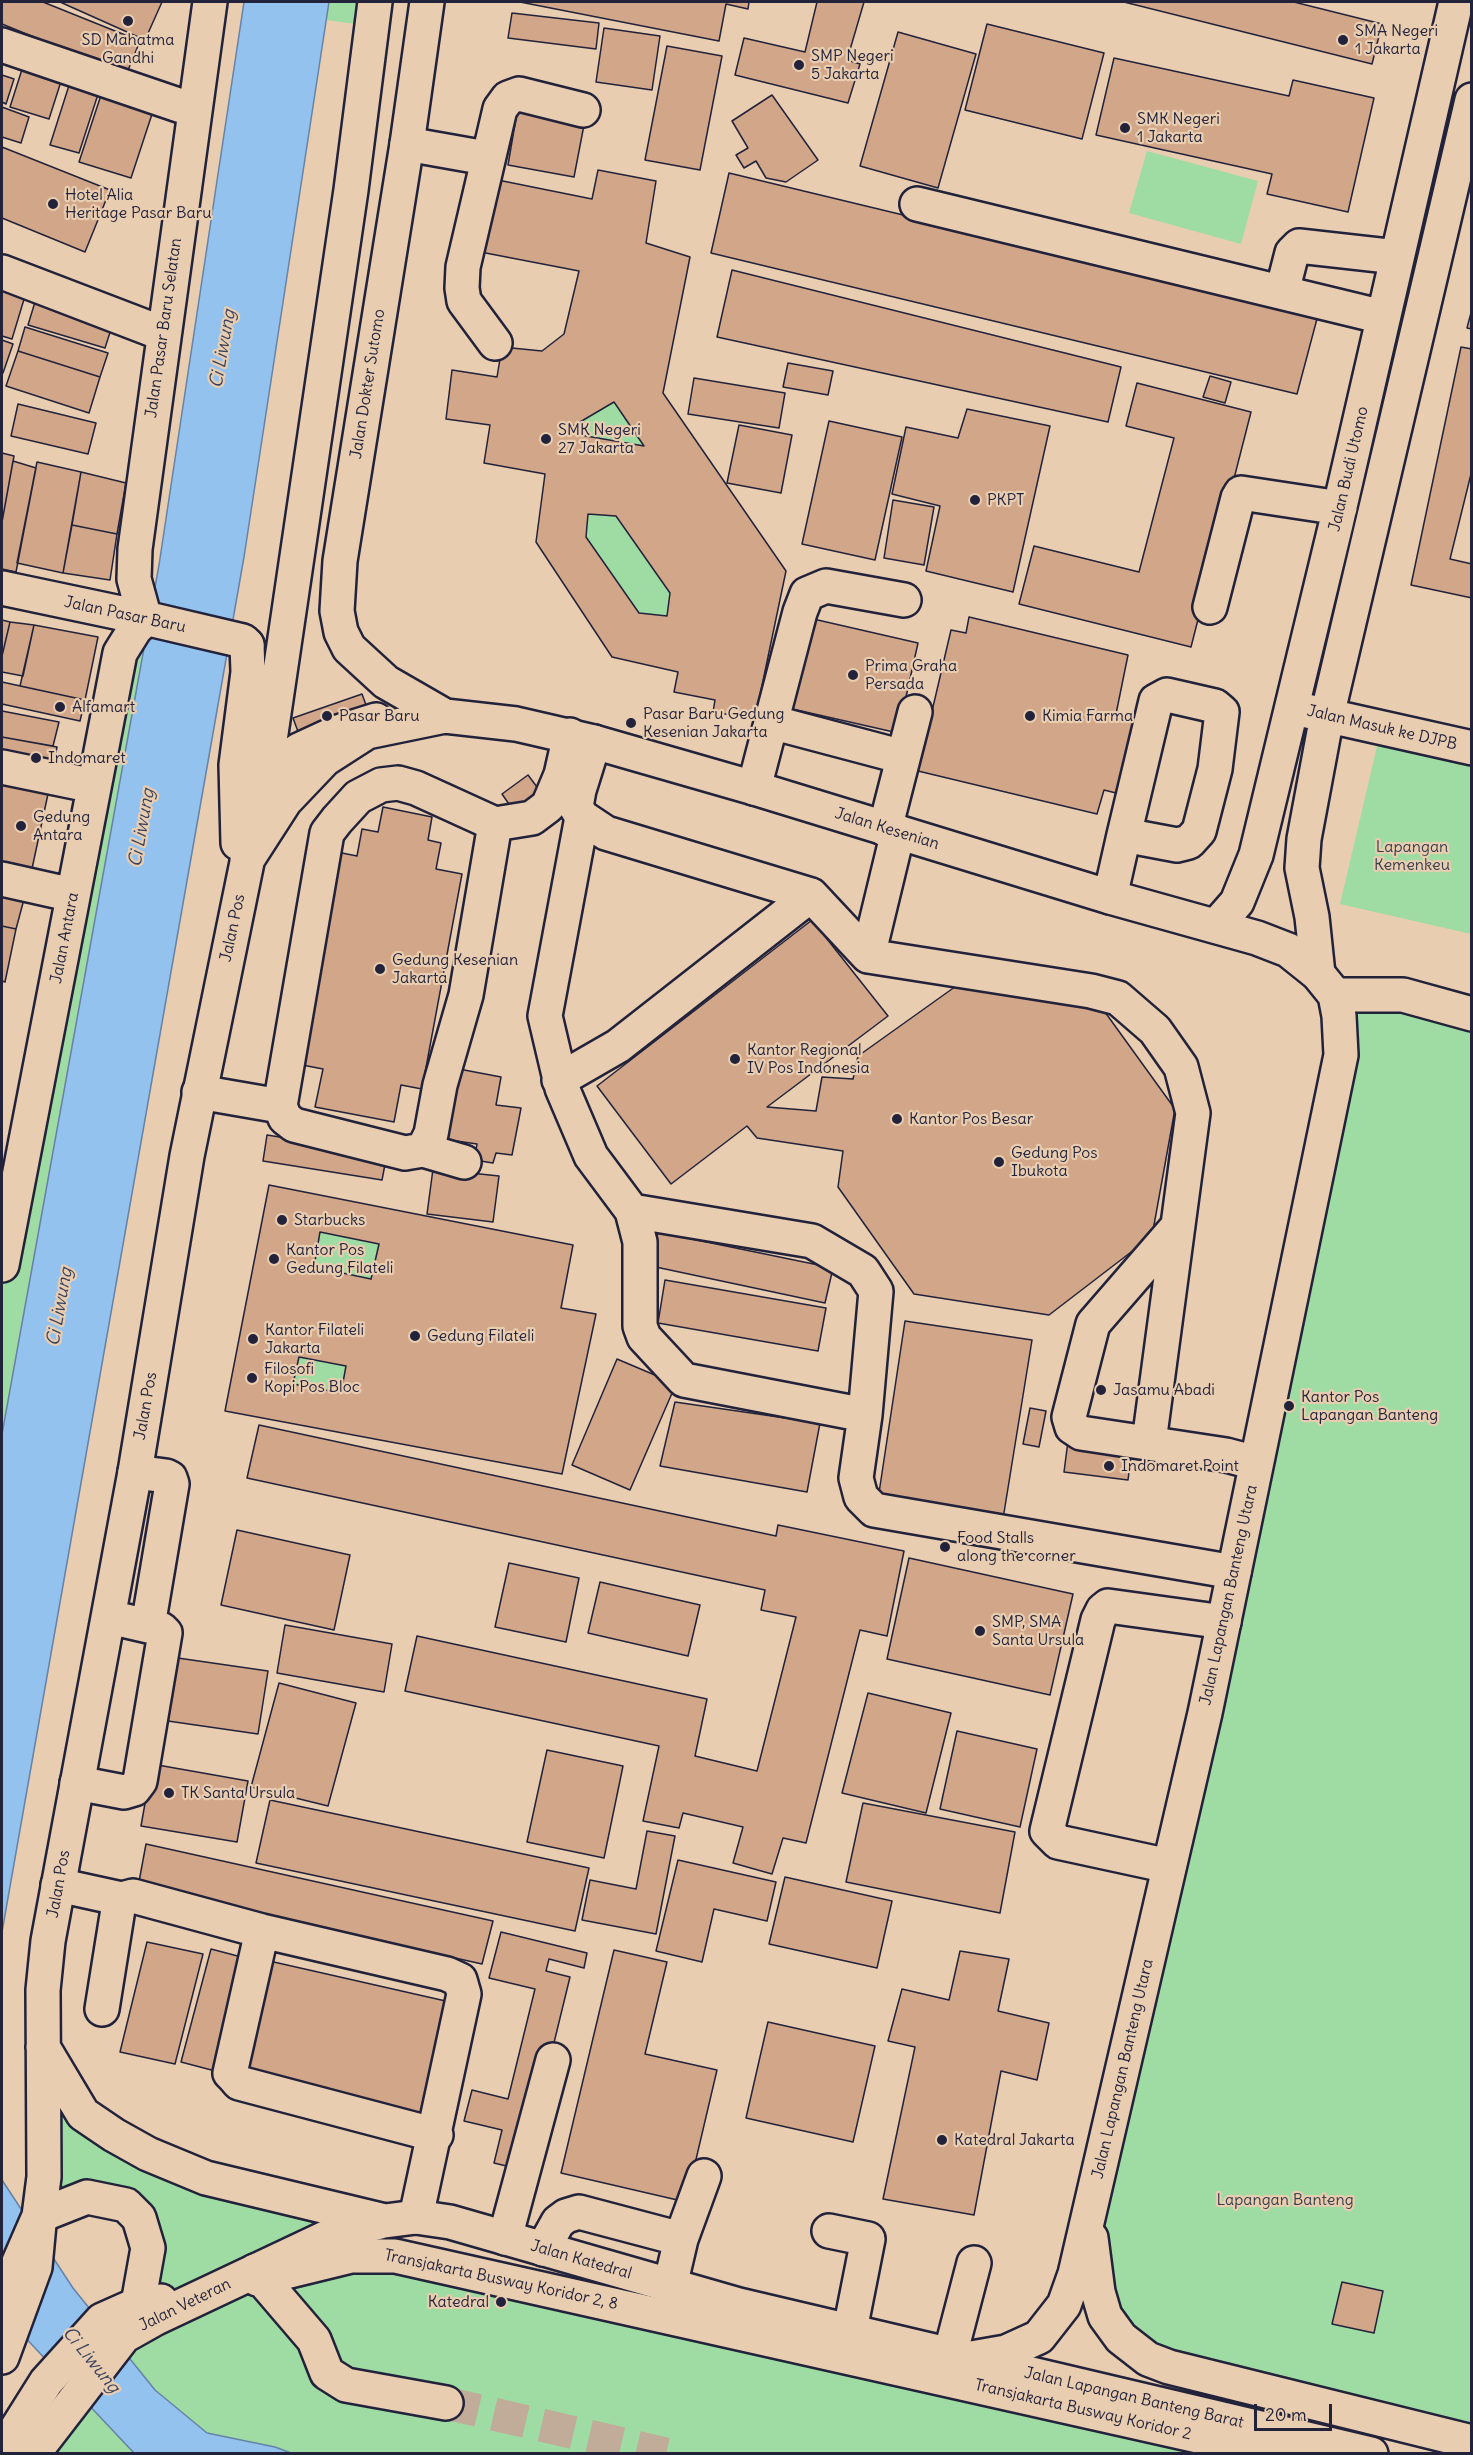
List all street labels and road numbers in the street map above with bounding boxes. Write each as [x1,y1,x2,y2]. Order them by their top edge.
street label: Jalan Pasar Baru Selatan [142,237,186,419]
street label: Jalan Dokter Sutomo [347,308,389,460]
street label: Jalan Budi Utomo [1325,405,1373,533]
street label: Jalan Pasar Baru [63,593,187,637]
street label: Jalan Masuk ke DJPB [1305,701,1459,755]
street label: Jalan Kesenian [832,804,942,854]
street label: Jalan Antara [47,891,83,985]
street label: Jalan Pos [216,892,250,964]
street label: Jalan Pos [131,1371,161,1441]
street label: Jalan Lapangan Banteng Utara [1196,1483,1262,1707]
street label: Jalan Pos [44,1849,74,1919]
street label: Jalan Lapangan Banteng Utara [1088,1957,1158,2181]
street label: Jalan Katedral [528,2236,634,2284]
street label: Transjakarta Busway Koridor 2, 8 [382,2246,620,2314]
street label: Jalan Veteran [136,2275,234,2335]
street label: Jalan Lapangan Banteng Barat [1022,2363,1246,2433]
street label: Transjakarta Busway Koridor 2 [973,2376,1193,2444]

